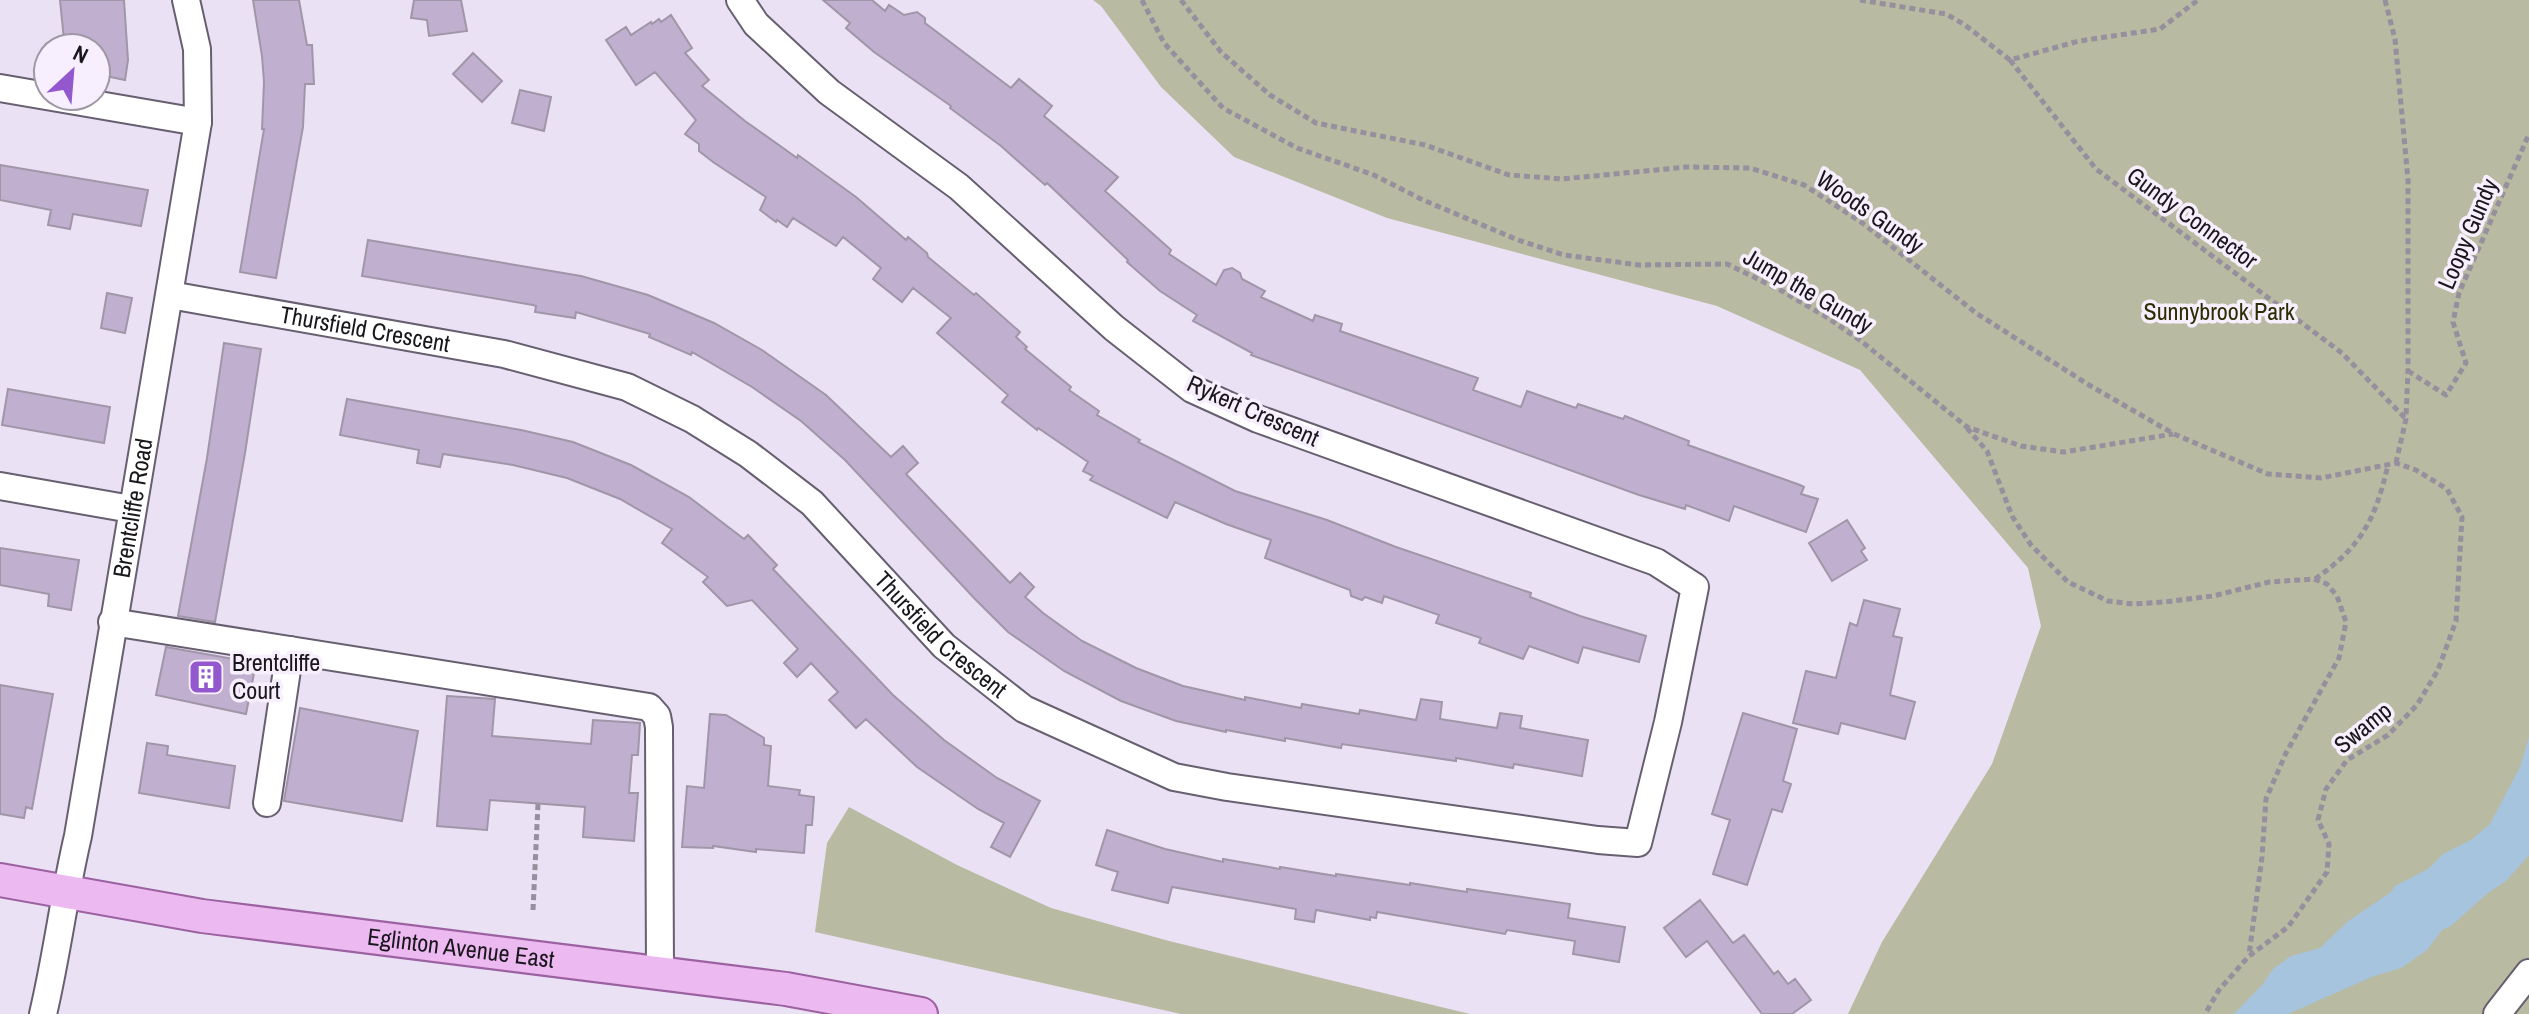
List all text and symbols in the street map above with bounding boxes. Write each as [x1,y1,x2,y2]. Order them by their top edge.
north arrow [32,32,112,112]
text: N [68,38,93,70]
street label: Gundy Connector [2121,159,2265,276]
street label: Woods Gundy [1810,162,1931,260]
street label: Loopy Gundy [2429,173,2505,294]
street label: Jump the Gundy [1738,240,1879,340]
park label: Sunnybrook Park [2144,295,2295,327]
street label: Thursfield Crescent [278,298,453,359]
street label: Rykert Crescent [1182,367,1325,454]
street label: Brentcliffe Road [105,436,160,580]
street label: Thursfield Crescent [868,564,1014,705]
place label: Brentcliffe Court [232,646,320,706]
building icon: Brentcliffe Court [187,658,225,696]
street label: Swamp [2327,694,2398,760]
street label: Eglinton Avenue East [366,920,557,975]

